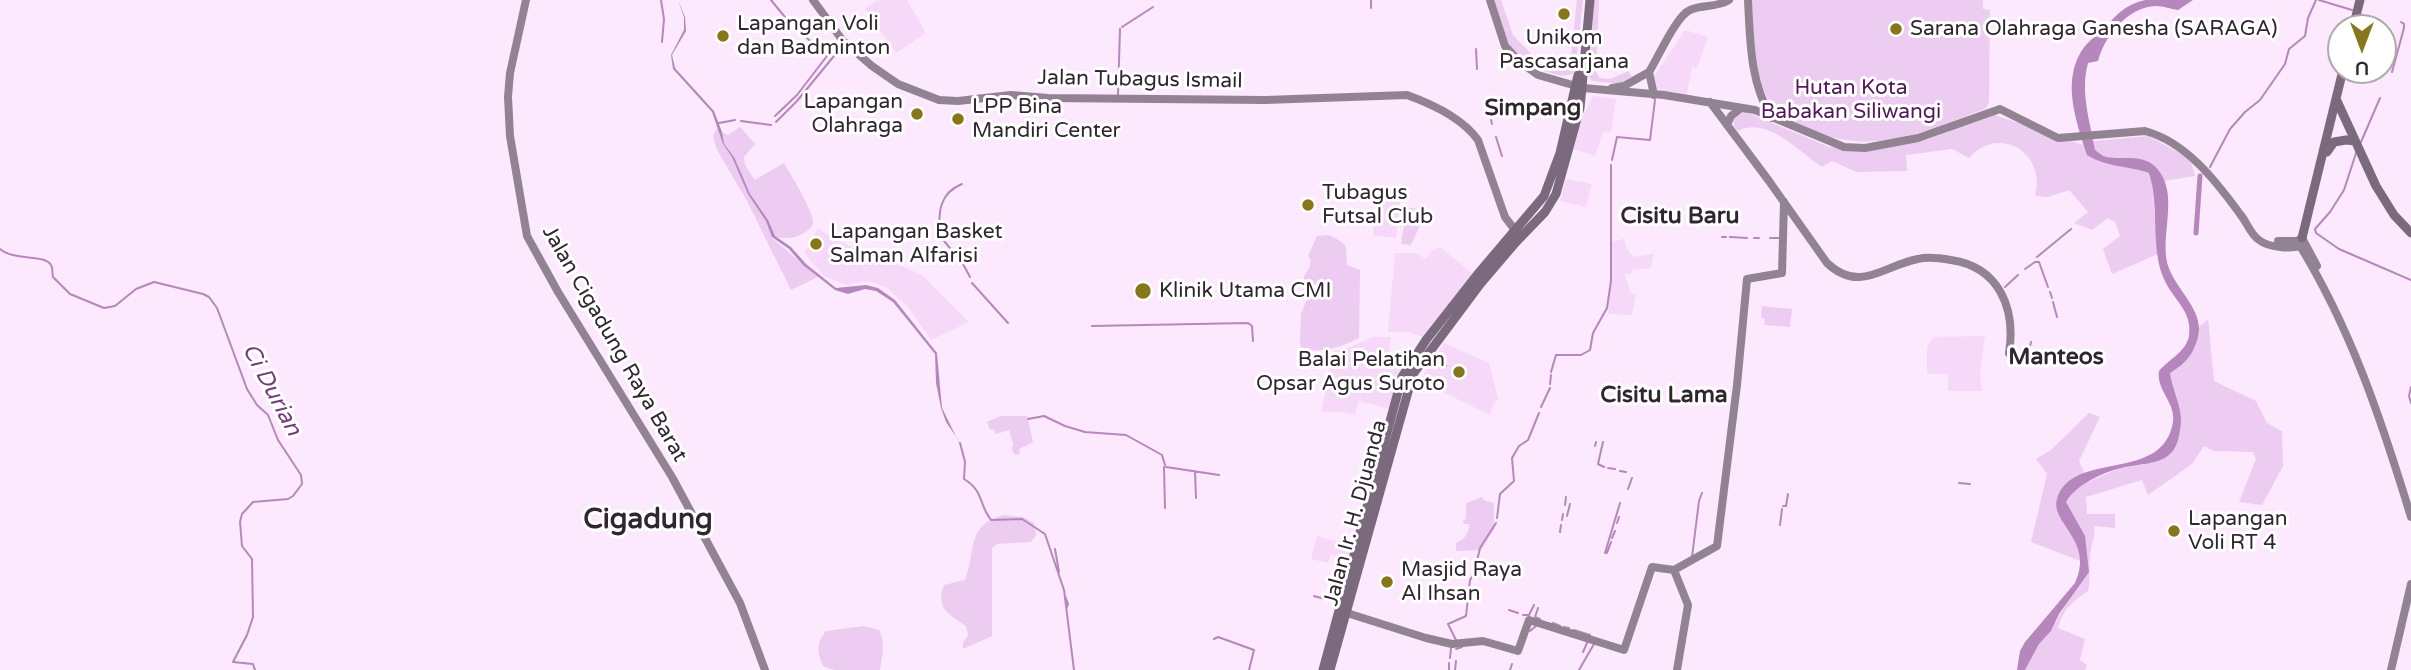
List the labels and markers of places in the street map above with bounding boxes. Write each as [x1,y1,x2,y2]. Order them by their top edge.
marker: Unikom Pascasarjana [1556,6,1572,22]
place label: Lapangan Voli dan Badminton [737,11,890,61]
place label: Sarana Olahraga Ganesha (SARAGA) [1910,16,2278,42]
marker: Sarana Olahraga Ganesha (SARAGA) [1888,21,1904,37]
place label: Unikom Pascasarjana [1499,25,1629,75]
marker: Lapangan Voli dan Badminton [715,28,731,44]
place label: Lapangan Olahraga [803,89,903,139]
place label: LPP Bina Mandiri Center [972,94,1121,144]
marker: Lapangan Olahraga [909,106,925,122]
marker: LPP Bina Mandiri Center [950,111,966,127]
place label: Tubagus Futsal Club [1322,180,1433,230]
marker: Tubagus Futsal Club [1300,197,1316,213]
place label: Lapangan Basket Salman Alfarisi [830,219,1003,269]
marker: Lapangan Basket Salman Alfarisi [808,236,824,252]
place label: Klinik Utama CMI [1159,278,1331,304]
marker: Klinik Utama CMI [1133,281,1153,301]
place label: Balai Pelatihan Opsar Agus Suroto [1256,347,1445,397]
marker: Balai Pelatihan Opsar Agus Suroto [1451,364,1467,380]
place label: Lapangan Voli RT 4 [2188,506,2288,556]
marker: Lapangan Voli RT 4 [2166,523,2182,539]
place label: Masjid Raya Al Ihsan [1401,557,1522,607]
marker: Masjid Raya Al Ihsan [1379,574,1395,590]

